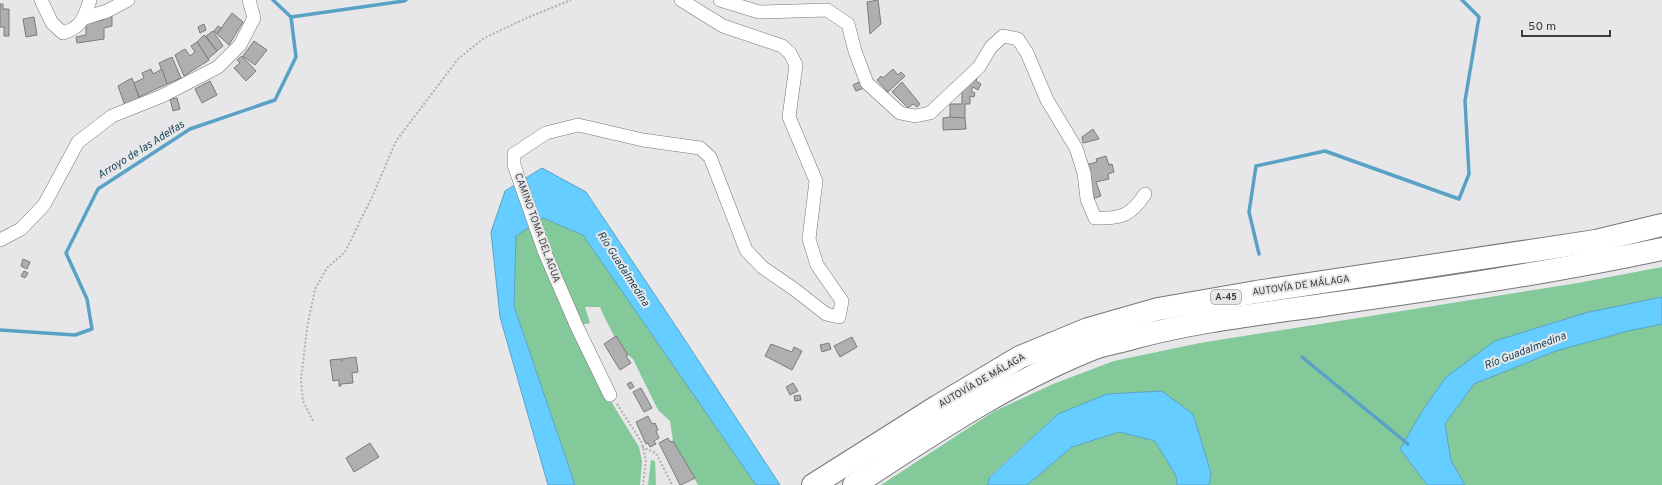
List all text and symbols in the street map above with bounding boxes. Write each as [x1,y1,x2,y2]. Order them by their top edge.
scale bar [1522,12,1610,38]
text: 50 m [1528,19,1556,35]
water label: Arroyo de las Adelfas [95,117,188,182]
street label: CAMINO TOMA DEL AGUA [511,171,563,285]
water label: Río Guadalmedina [594,229,653,309]
street label: AUTOVÍA DE MÁLAGA [1251,273,1351,299]
road number: A-45 [1211,290,1241,304]
water label: Río Guadalmedina [1482,329,1568,373]
street label: AUTOVÍA DE MÁLAGA [936,351,1028,411]

